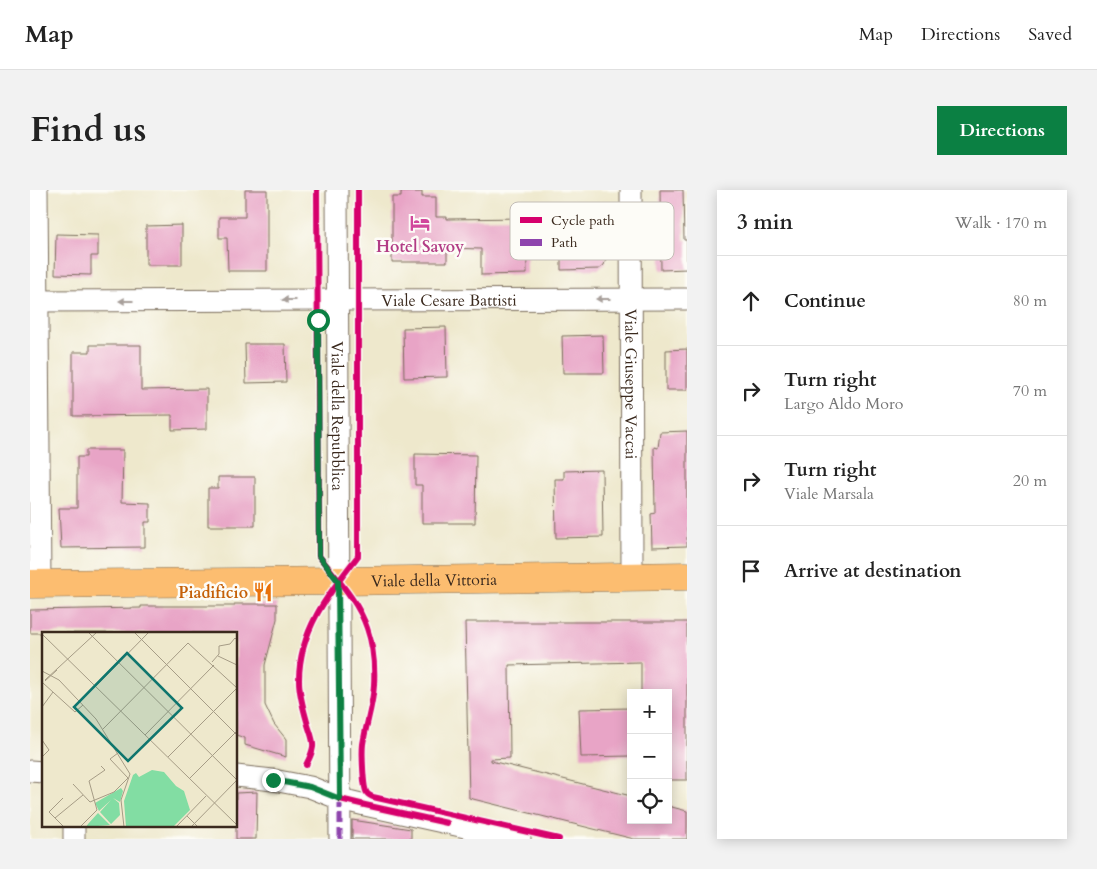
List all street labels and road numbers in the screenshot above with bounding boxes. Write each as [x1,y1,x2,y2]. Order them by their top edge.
street label: Viale Cesare Battisti [381,290,517,312]
street label: Viale Giuseppe Vaccai [619,309,642,460]
street label: Viale della Repubblica [326,341,348,491]
street label: Viale della Vittoria [371,569,497,593]

